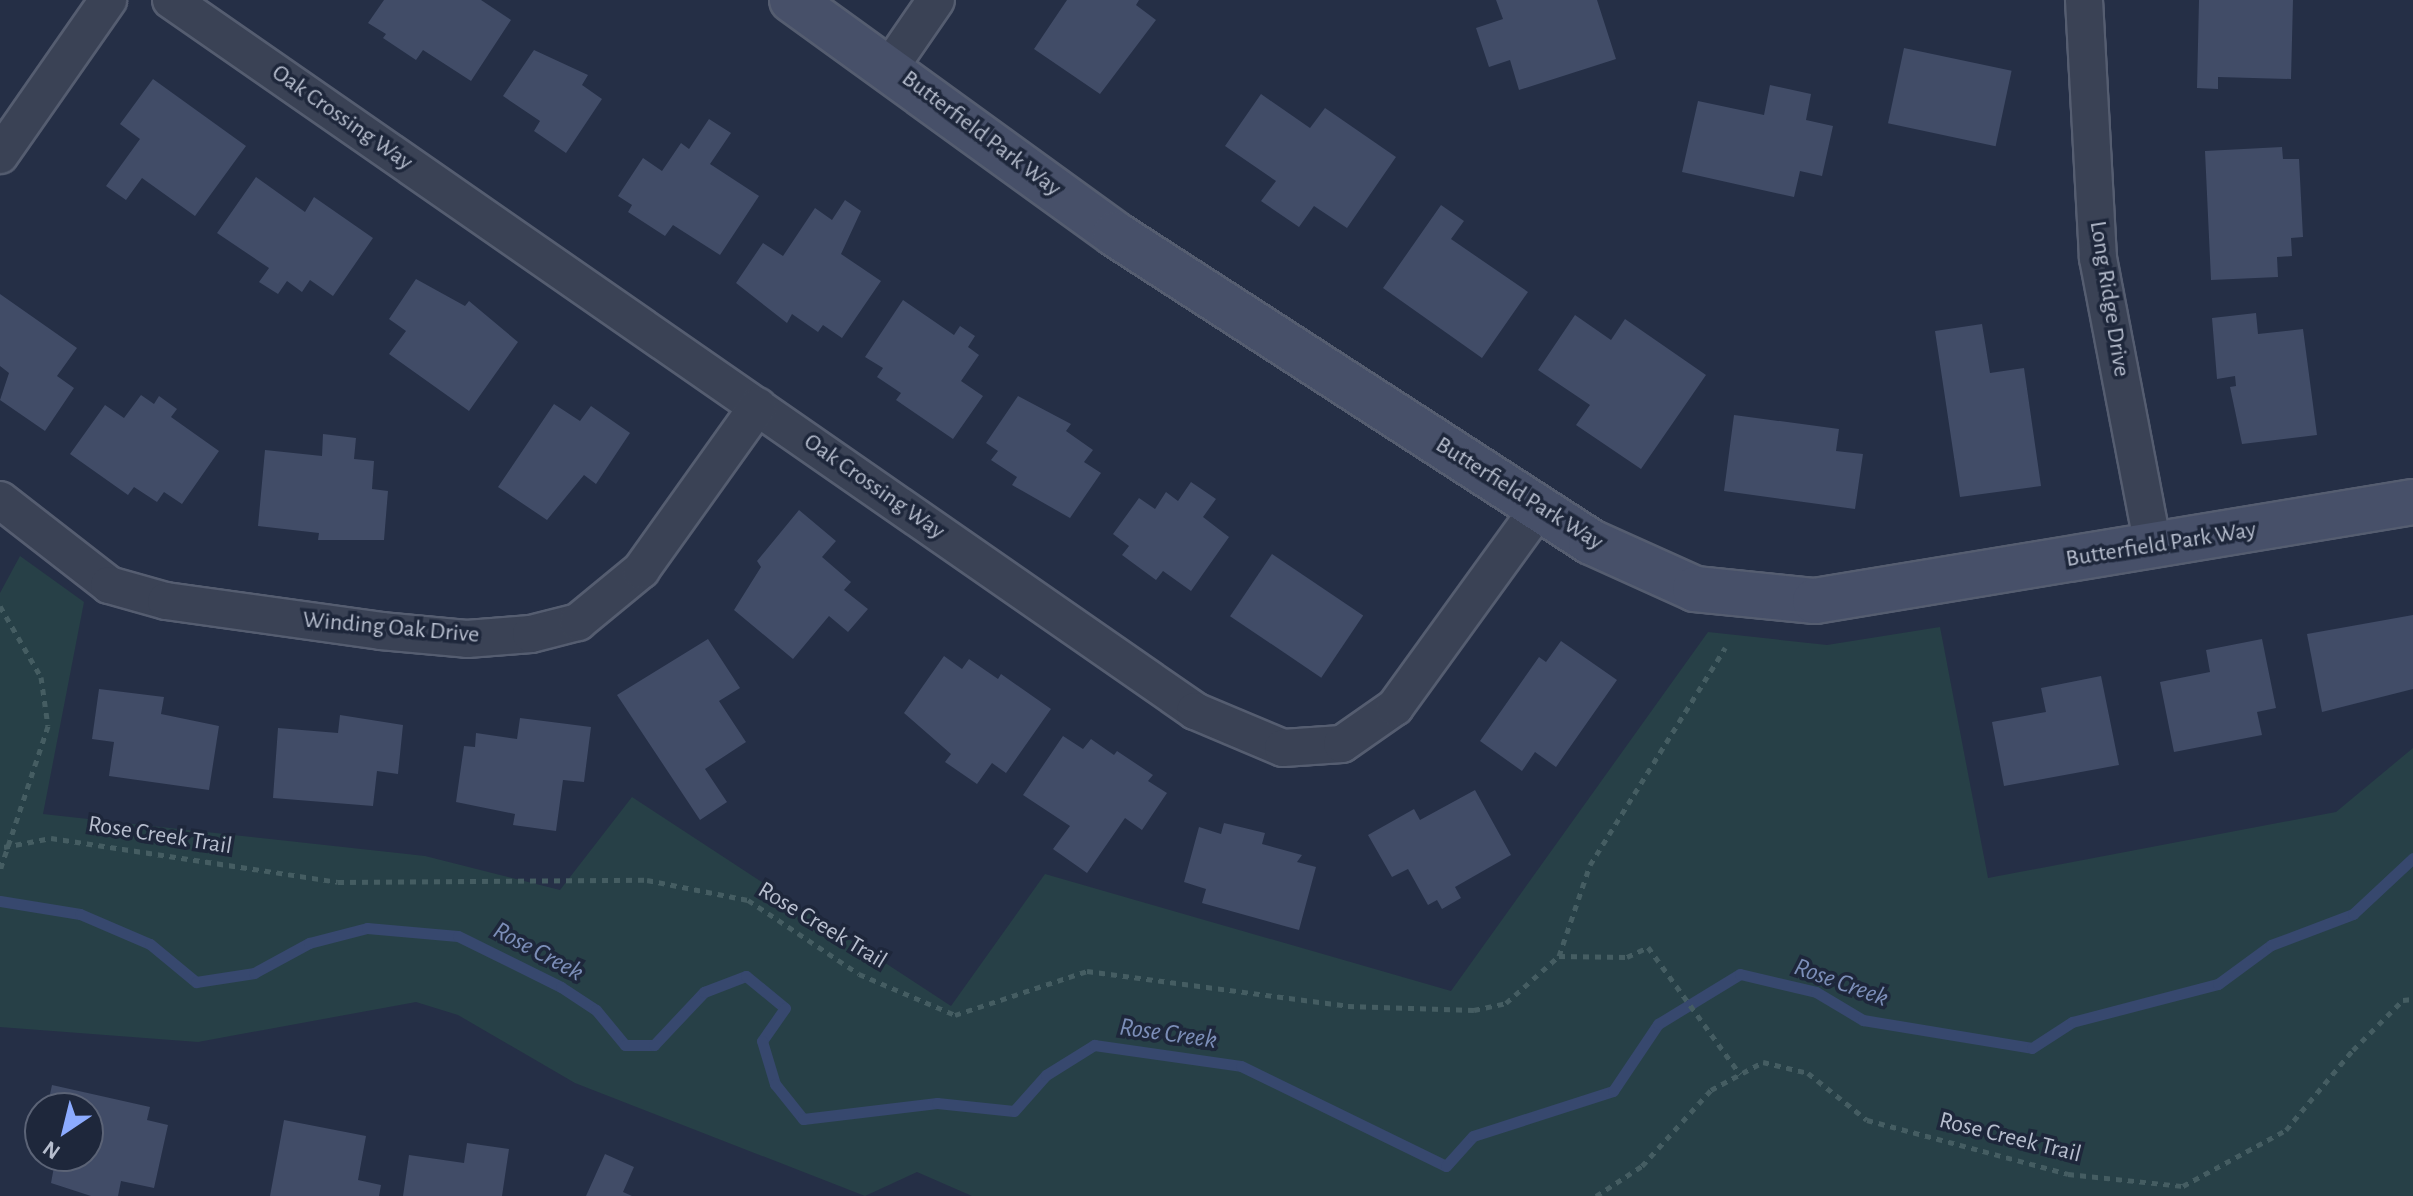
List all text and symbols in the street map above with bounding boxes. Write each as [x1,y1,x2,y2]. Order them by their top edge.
street label: Oak Crossing Way [266,59,418,177]
street label: Butterfield Park Way [896,65,1066,203]
street label: Long Ridge Drive [2082,219,2136,379]
street label: Oak Crossing Way [798,428,950,546]
street label: Butterfield Park Way [1430,431,1608,557]
street label: Butterfield Park Way [2064,516,2258,574]
street label: Winding Oak Drive [302,606,480,650]
street label: Rose Creek Trail [86,810,234,862]
street label: Rose Creek Trail [752,876,892,976]
water label: Rose Creek [487,915,589,989]
water label: Rose Creek [1790,952,1892,1014]
water label: Rose Creek [1117,1012,1219,1056]
north arrow [24,1092,104,1172]
street label: Rose Creek Trail [1936,1106,2084,1170]
text: N [39,1137,64,1163]

